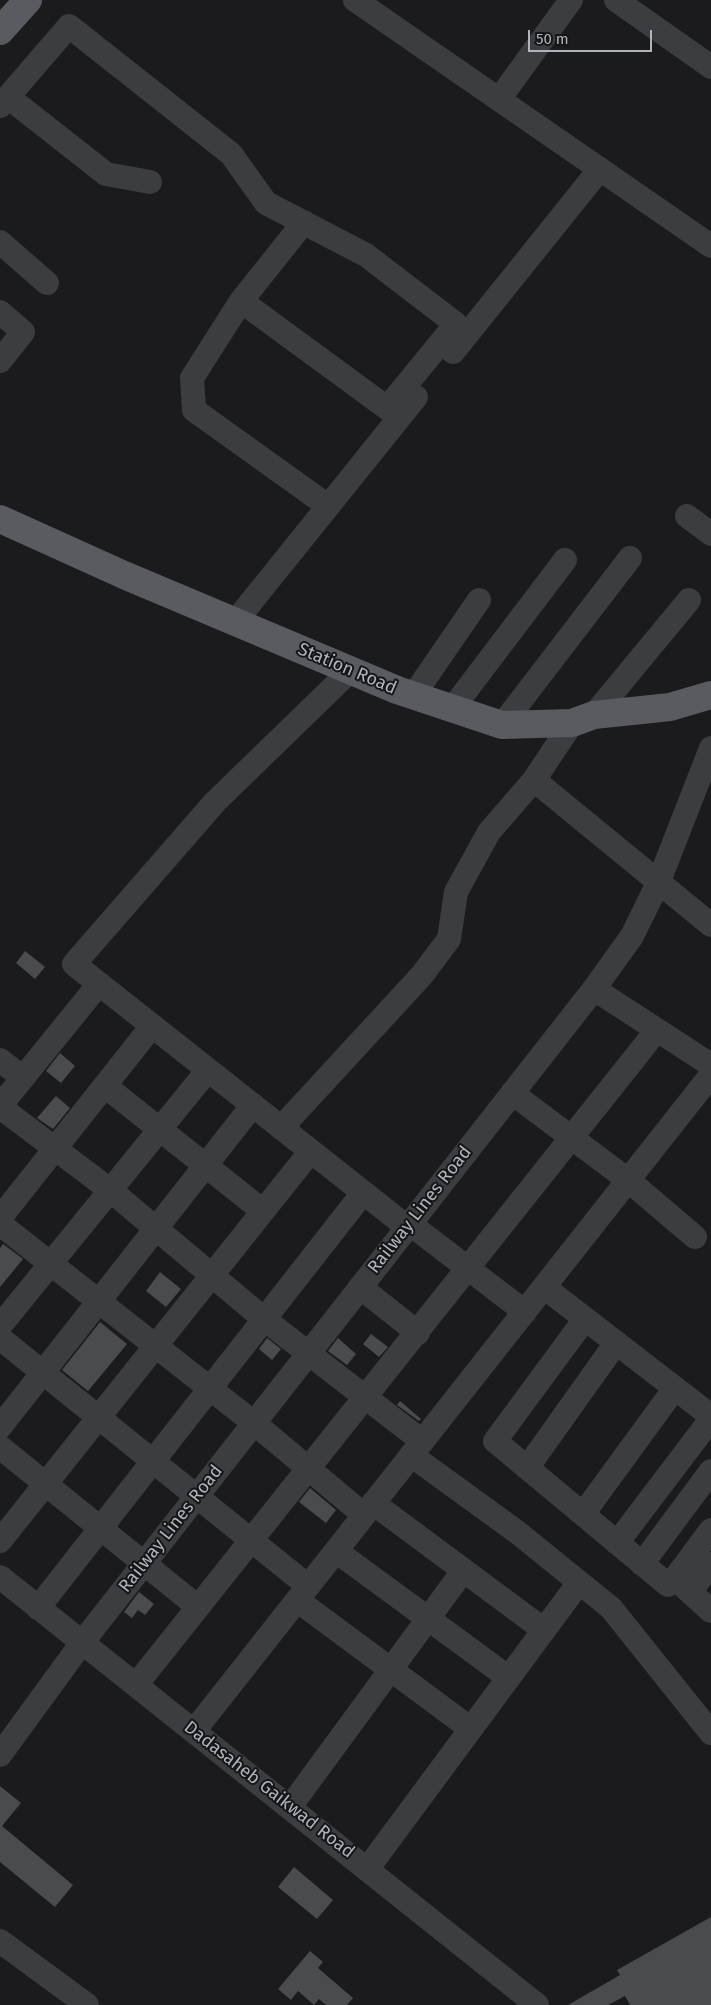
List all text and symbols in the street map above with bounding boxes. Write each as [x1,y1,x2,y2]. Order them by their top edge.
scale bar [531,20,655,52]
text: 50 m [536,30,569,48]
street label: Station Road [295,639,399,699]
street label: Railway Lines Road [364,1142,476,1278]
street label: Railway Lines Road [115,1461,227,1597]
street label: Dadasaheb Gaikwad Road [179,1717,359,1863]

